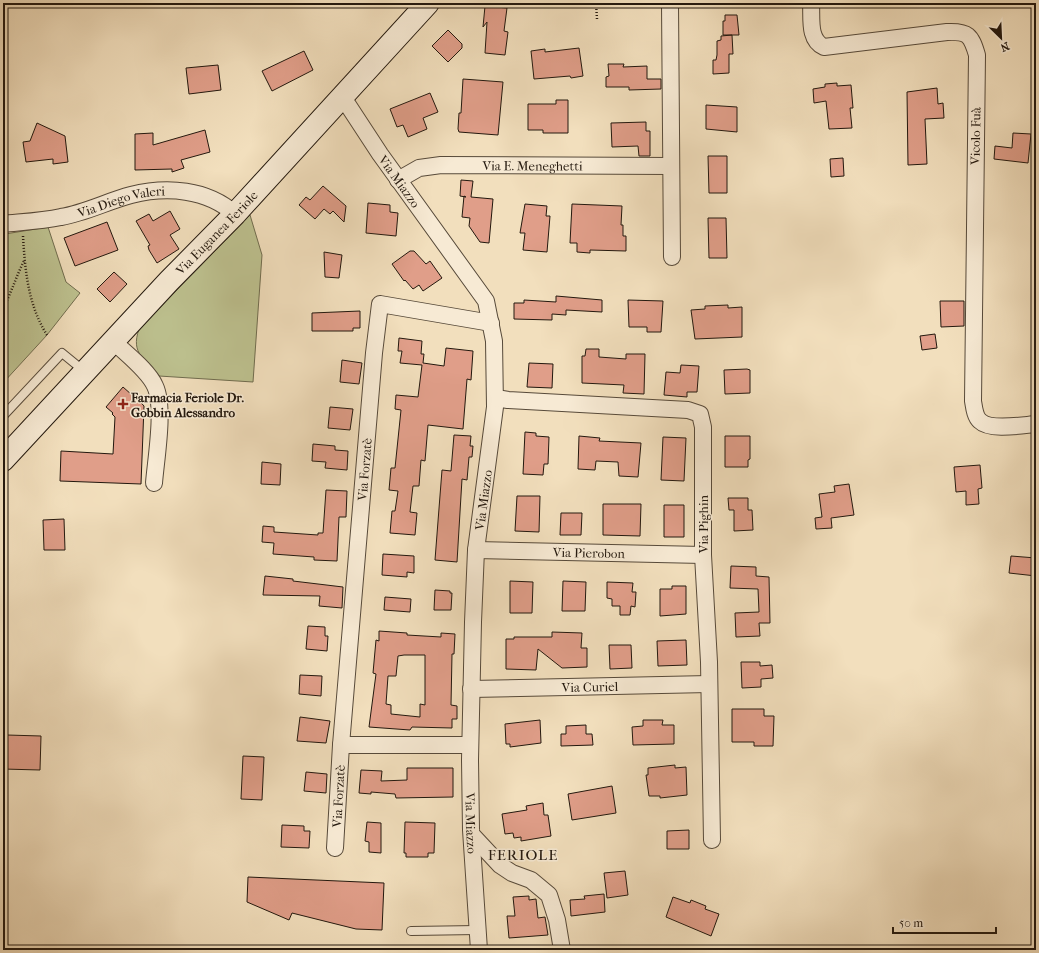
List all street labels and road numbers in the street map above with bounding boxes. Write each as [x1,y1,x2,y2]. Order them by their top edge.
street label: Vicolo Fuà [967,106,984,166]
street label: Via Miazzo [375,152,423,211]
street label: Via E. Meneghetti [481,158,583,174]
street label: Via Diego Valeri [75,183,165,221]
street label: Via Euganea Feriole [172,187,261,279]
street label: Via Forzatè [355,437,375,502]
street label: Via Miazzo [472,468,495,532]
street label: Via Pighin [696,494,711,554]
street label: Via Pierobon [552,545,626,561]
street label: Via Curiel [561,679,619,695]
street label: Via Forzatè [329,764,348,829]
street label: Via Miazzo [462,792,480,855]

